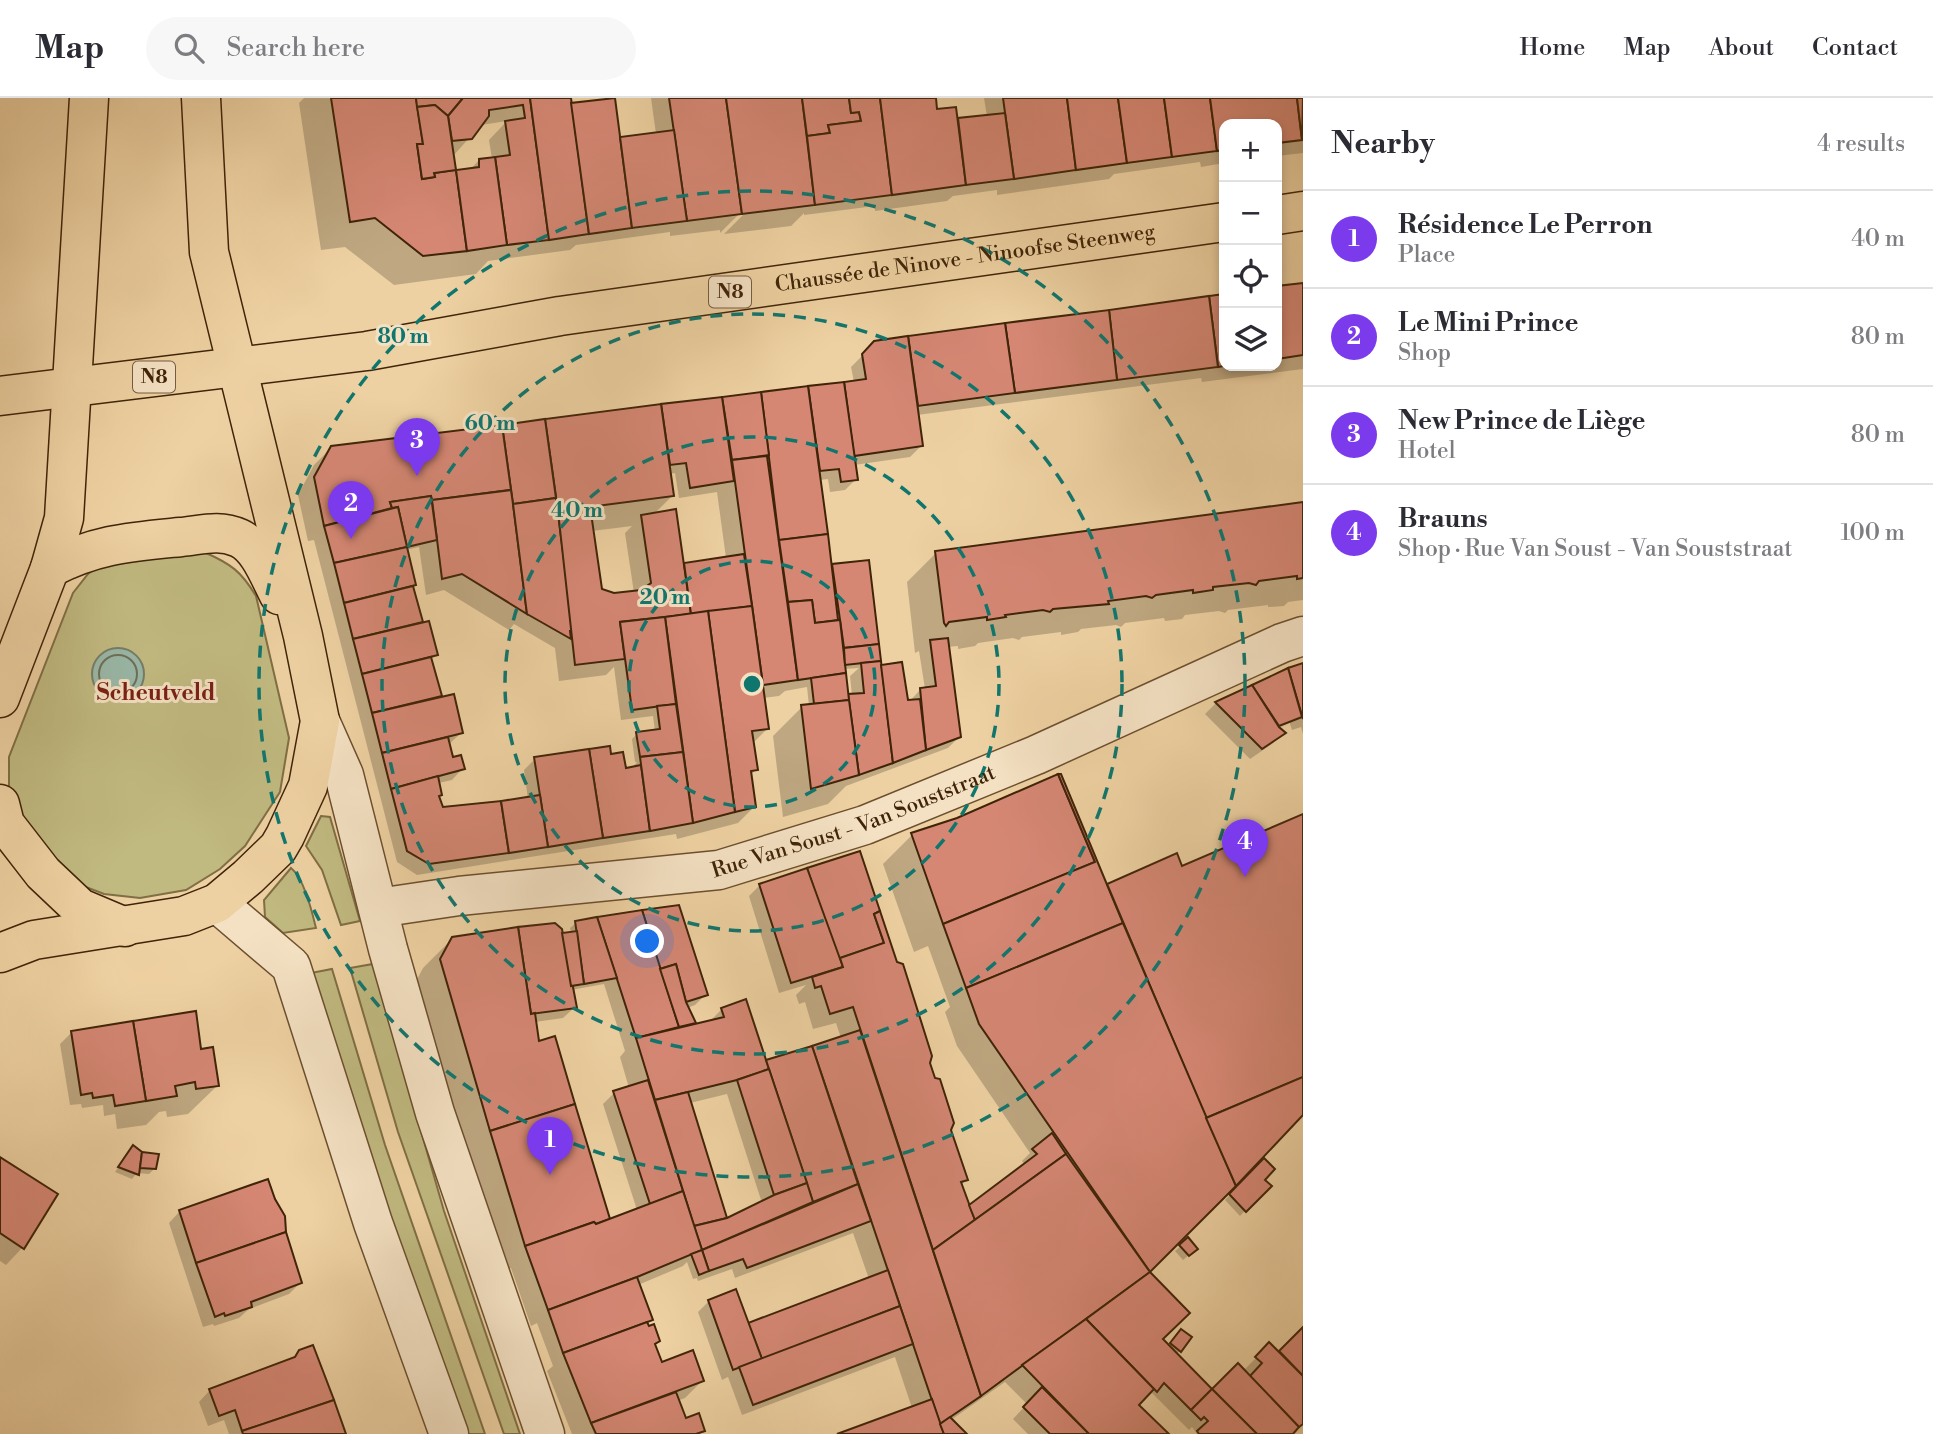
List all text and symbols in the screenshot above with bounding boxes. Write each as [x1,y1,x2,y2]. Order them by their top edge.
search box [146,17,636,80]
text: Map [35,28,104,69]
icon: search [170,29,208,67]
text: Search here [226,32,365,64]
text: Home [1520,33,1585,63]
text: Map [1623,33,1671,63]
text: About [1709,33,1774,63]
text: Contact [1812,33,1898,63]
map controls [1219,119,1282,371]
button: + [1219,119,1282,182]
text: Nearby [1331,125,1435,163]
text: 4 results [1817,130,1905,158]
button: − [1219,182,1282,245]
text: Résidence Le Perron [1398,209,1652,241]
street label: Chaussée de Ninove - Ninoofse Steenweg [773,219,1157,298]
text: 1 [1348,225,1360,253]
text: 40 m [1851,225,1905,253]
text: Place [1398,241,1455,269]
button: locate [1219,245,1282,308]
road number: N8 [709,276,751,308]
text: Le Mini Prince [1398,307,1579,339]
button: layers [1219,308,1282,371]
text: 2 [1347,323,1361,351]
text: 80 m [1851,323,1905,351]
text: 80 m [377,324,429,350]
text: Shop [1398,339,1451,367]
road number: N8 [133,362,175,392]
text: New Prince de Liège [1398,405,1645,437]
text: 60 m [465,411,515,437]
pin: 3 [394,418,440,476]
text: 3 [1347,421,1361,449]
text: 80 m [1851,421,1905,449]
text: Hotel [1398,437,1456,465]
pin: 2 [328,481,374,539]
text: 40 m [551,498,603,524]
text: Brauns [1398,503,1488,535]
text: 4 [1346,519,1362,547]
text: 100 m [1840,519,1905,547]
text: Shop · Rue Van Soust - Van Souststraat [1398,535,1792,563]
text: 20 m [640,585,690,611]
centre of rings [740,672,764,696]
district label: Scheutveld [96,679,216,707]
street label: Rue Van Soust - Van Souststraat [708,760,1000,884]
pin: 4 [1222,819,1268,877]
your location [630,924,664,958]
pin: 1 [527,1117,573,1175]

